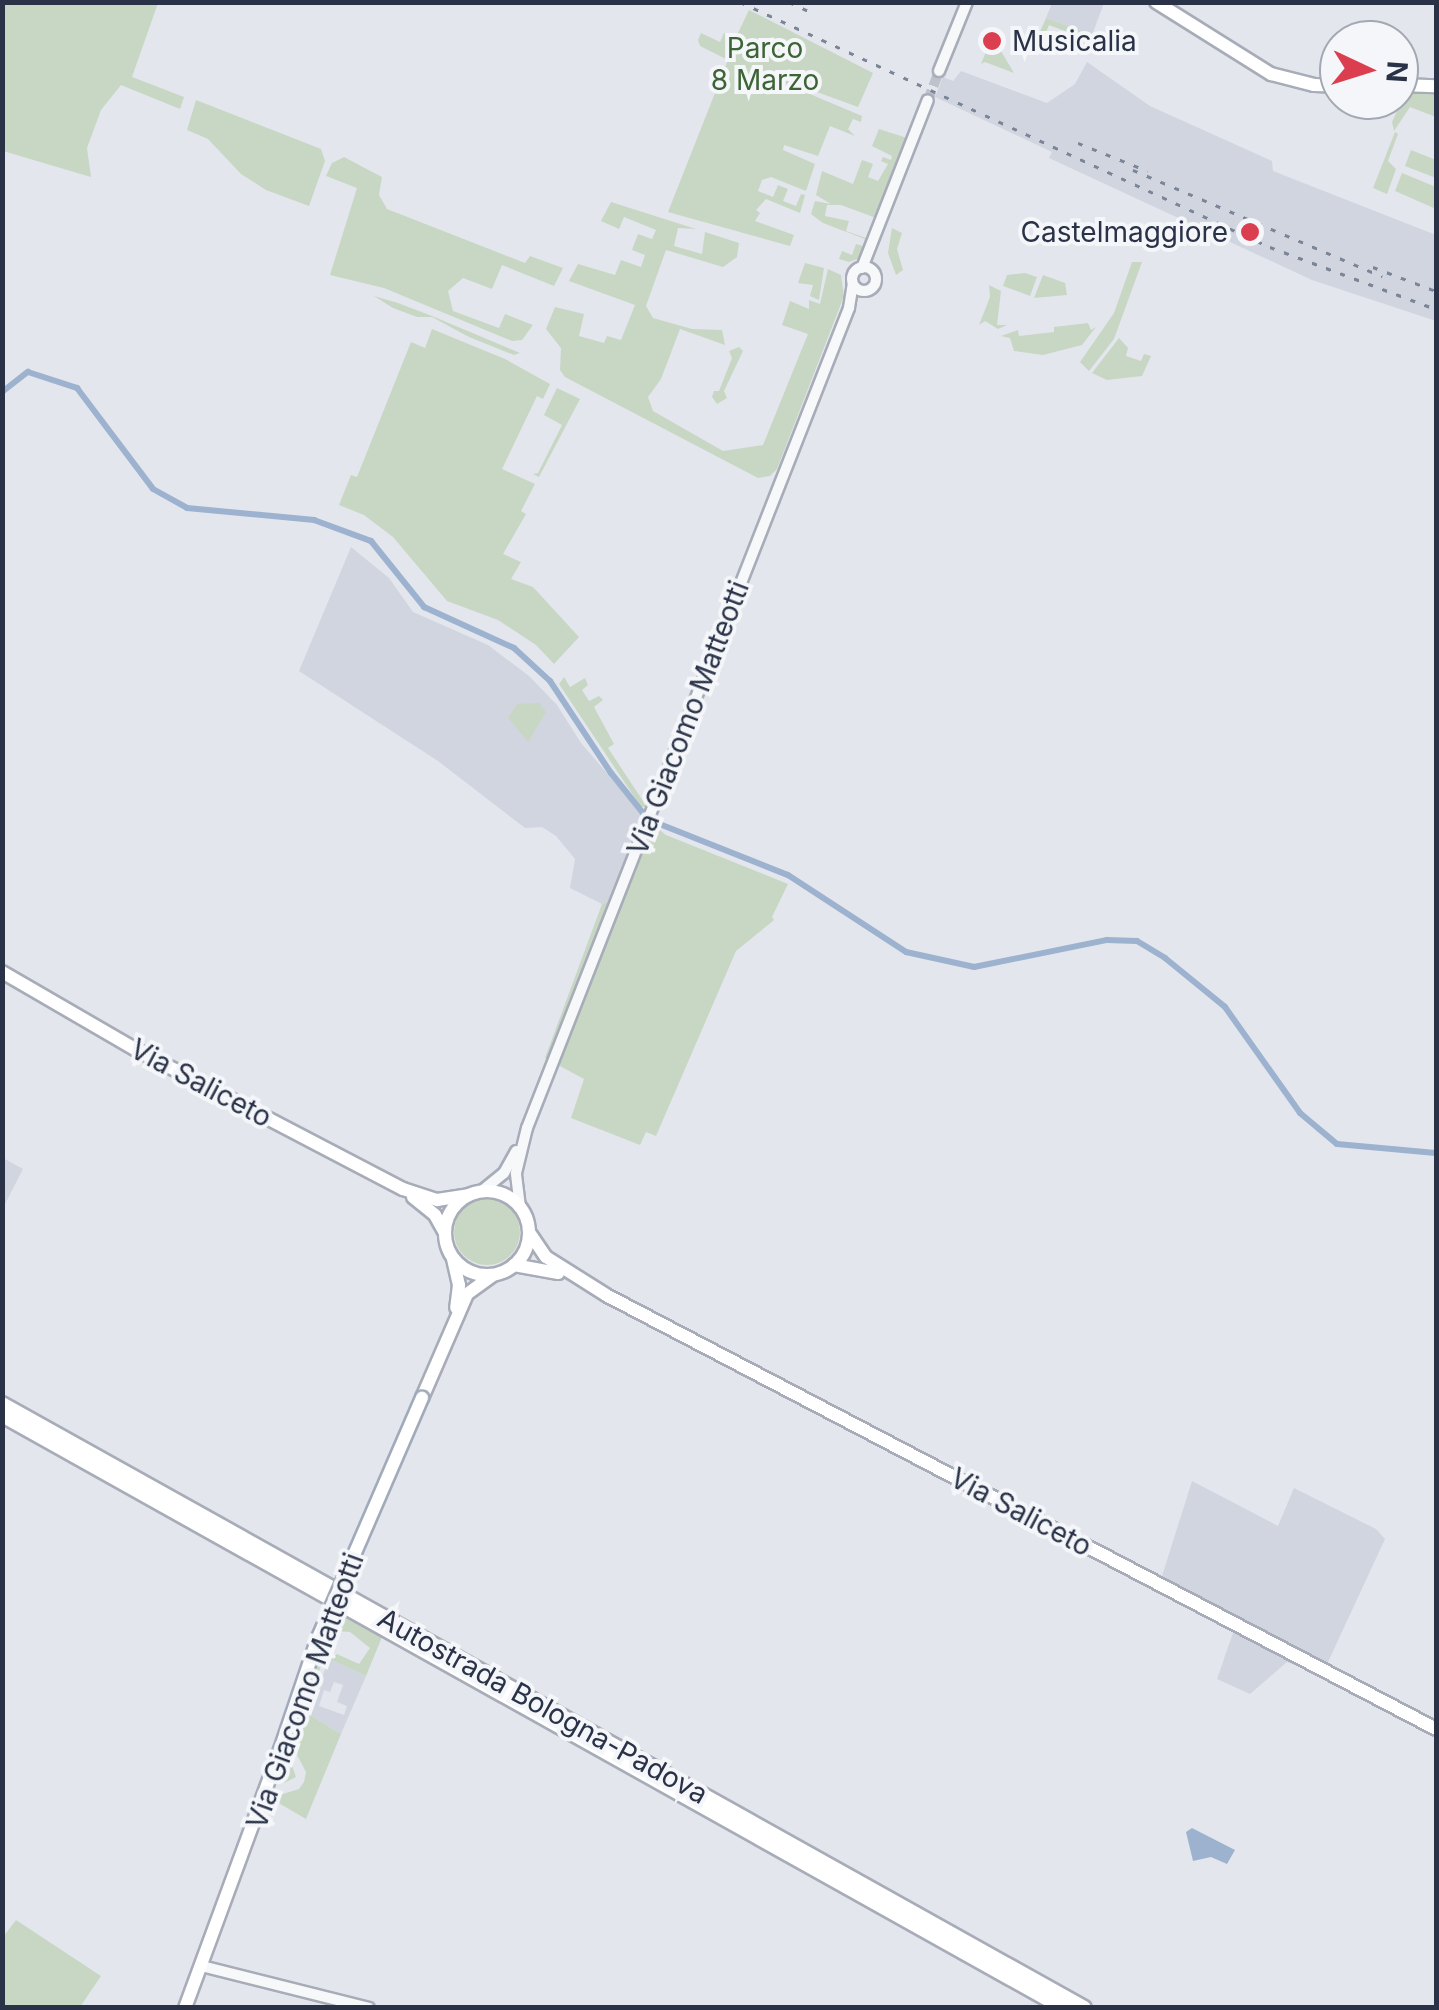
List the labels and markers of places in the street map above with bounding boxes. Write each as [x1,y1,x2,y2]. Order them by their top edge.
place label: Musicalia [1012,24,1137,58]
marker: Musicalia [981,30,1003,52]
place label: Castelmaggiore [1020,215,1228,249]
marker: Castelmaggiore [1237,219,1263,245]

